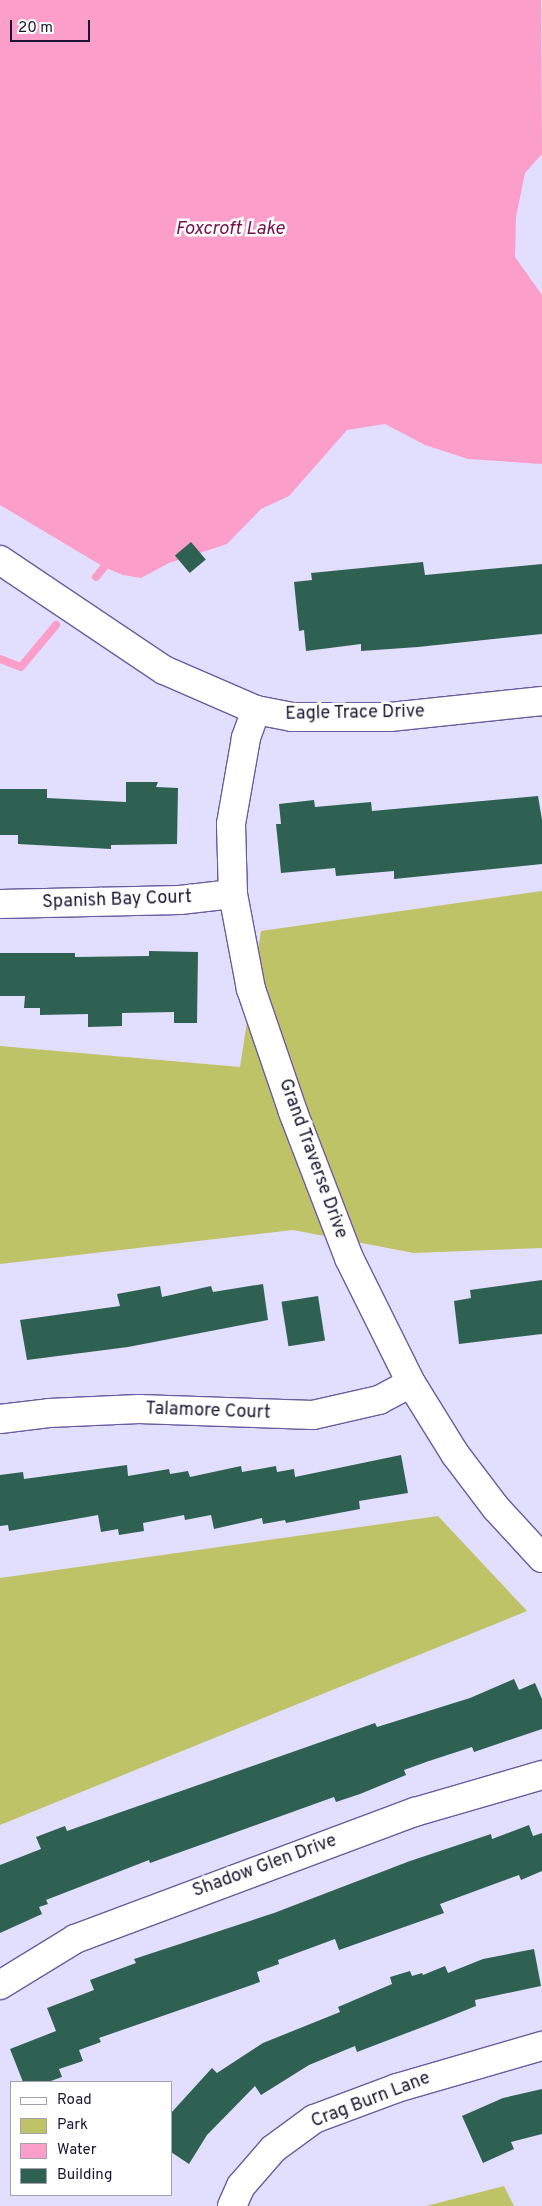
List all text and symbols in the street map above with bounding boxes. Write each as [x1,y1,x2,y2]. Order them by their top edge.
scale bar [12,10,92,42]
text: 20 m [18,19,53,38]
water label: Foxcroft Lake [175,219,285,241]
street label: Eagle Trace Drive [285,702,425,726]
street label: Spanish Bay Court [42,888,192,914]
street label: Grand Traverse Drive [273,1076,351,1242]
street label: Talamore Court [145,1399,271,1425]
street label: Shadow Glen Drive [190,1831,340,1903]
street label: Crag Burn Lane [309,2068,433,2134]
legend [10,2081,172,2196]
text: Road [57,2091,92,2110]
text: Park [57,2116,88,2135]
text: Water [57,2141,96,2160]
text: Building [57,2166,112,2185]

